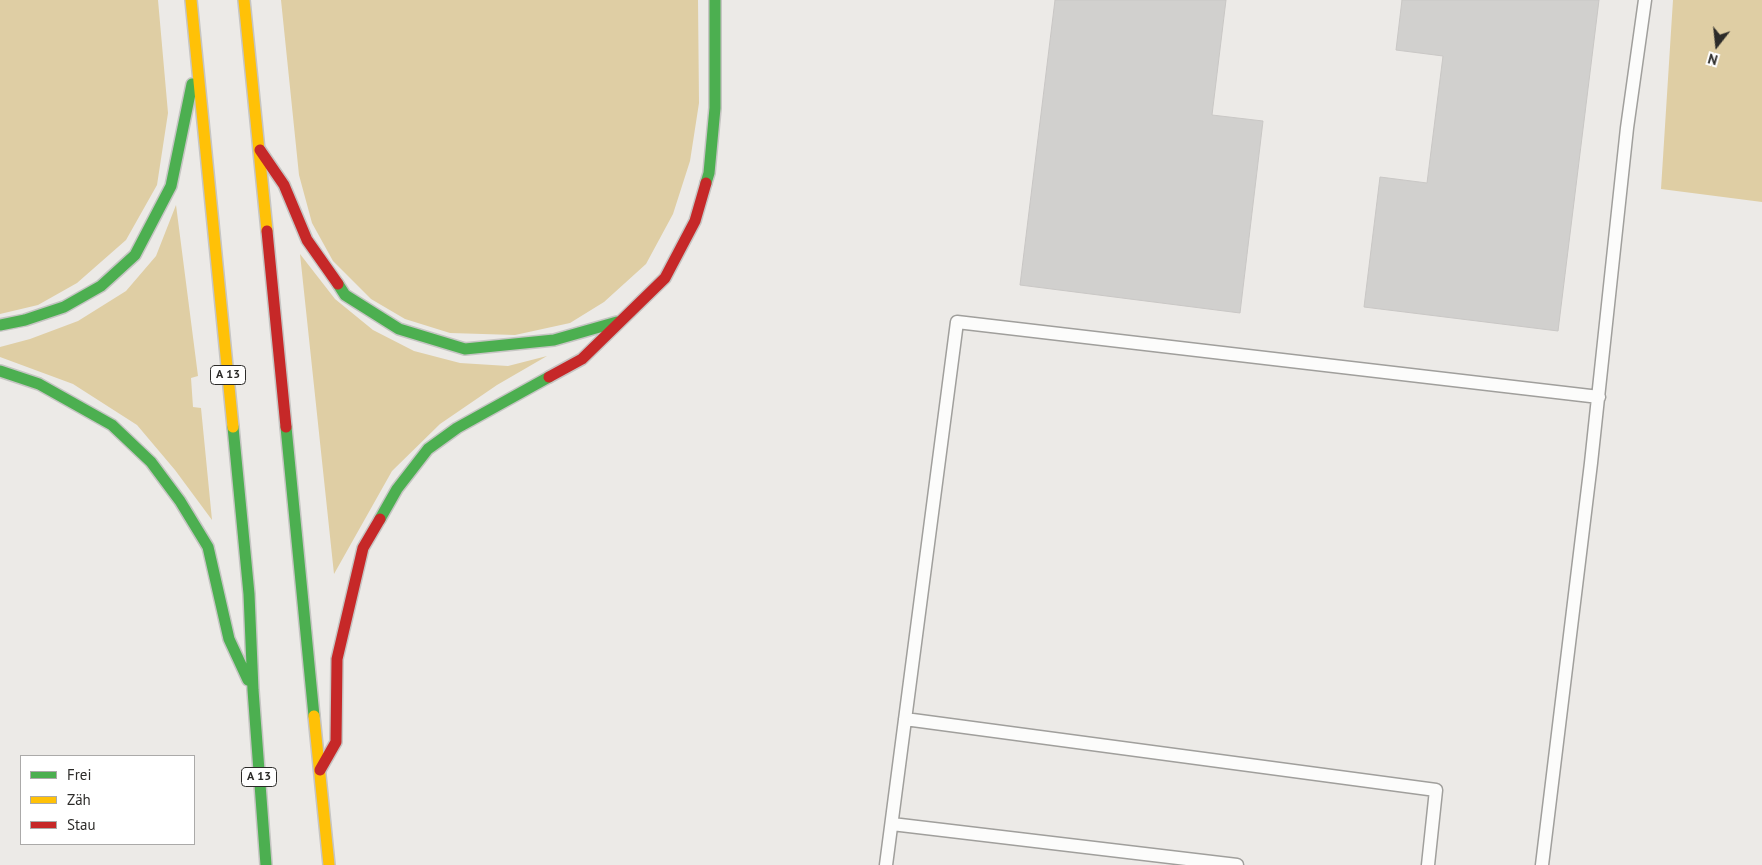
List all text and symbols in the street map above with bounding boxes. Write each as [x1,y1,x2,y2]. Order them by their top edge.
north arrow [1692,20,1742,70]
text: N [1706,50,1720,69]
road number: A 13 [210,366,246,384]
legend [20,755,195,845]
text: Frei [67,765,92,784]
road number: A 13 [242,768,276,786]
text: Zäh [67,790,91,809]
text: Stau [67,815,96,834]

